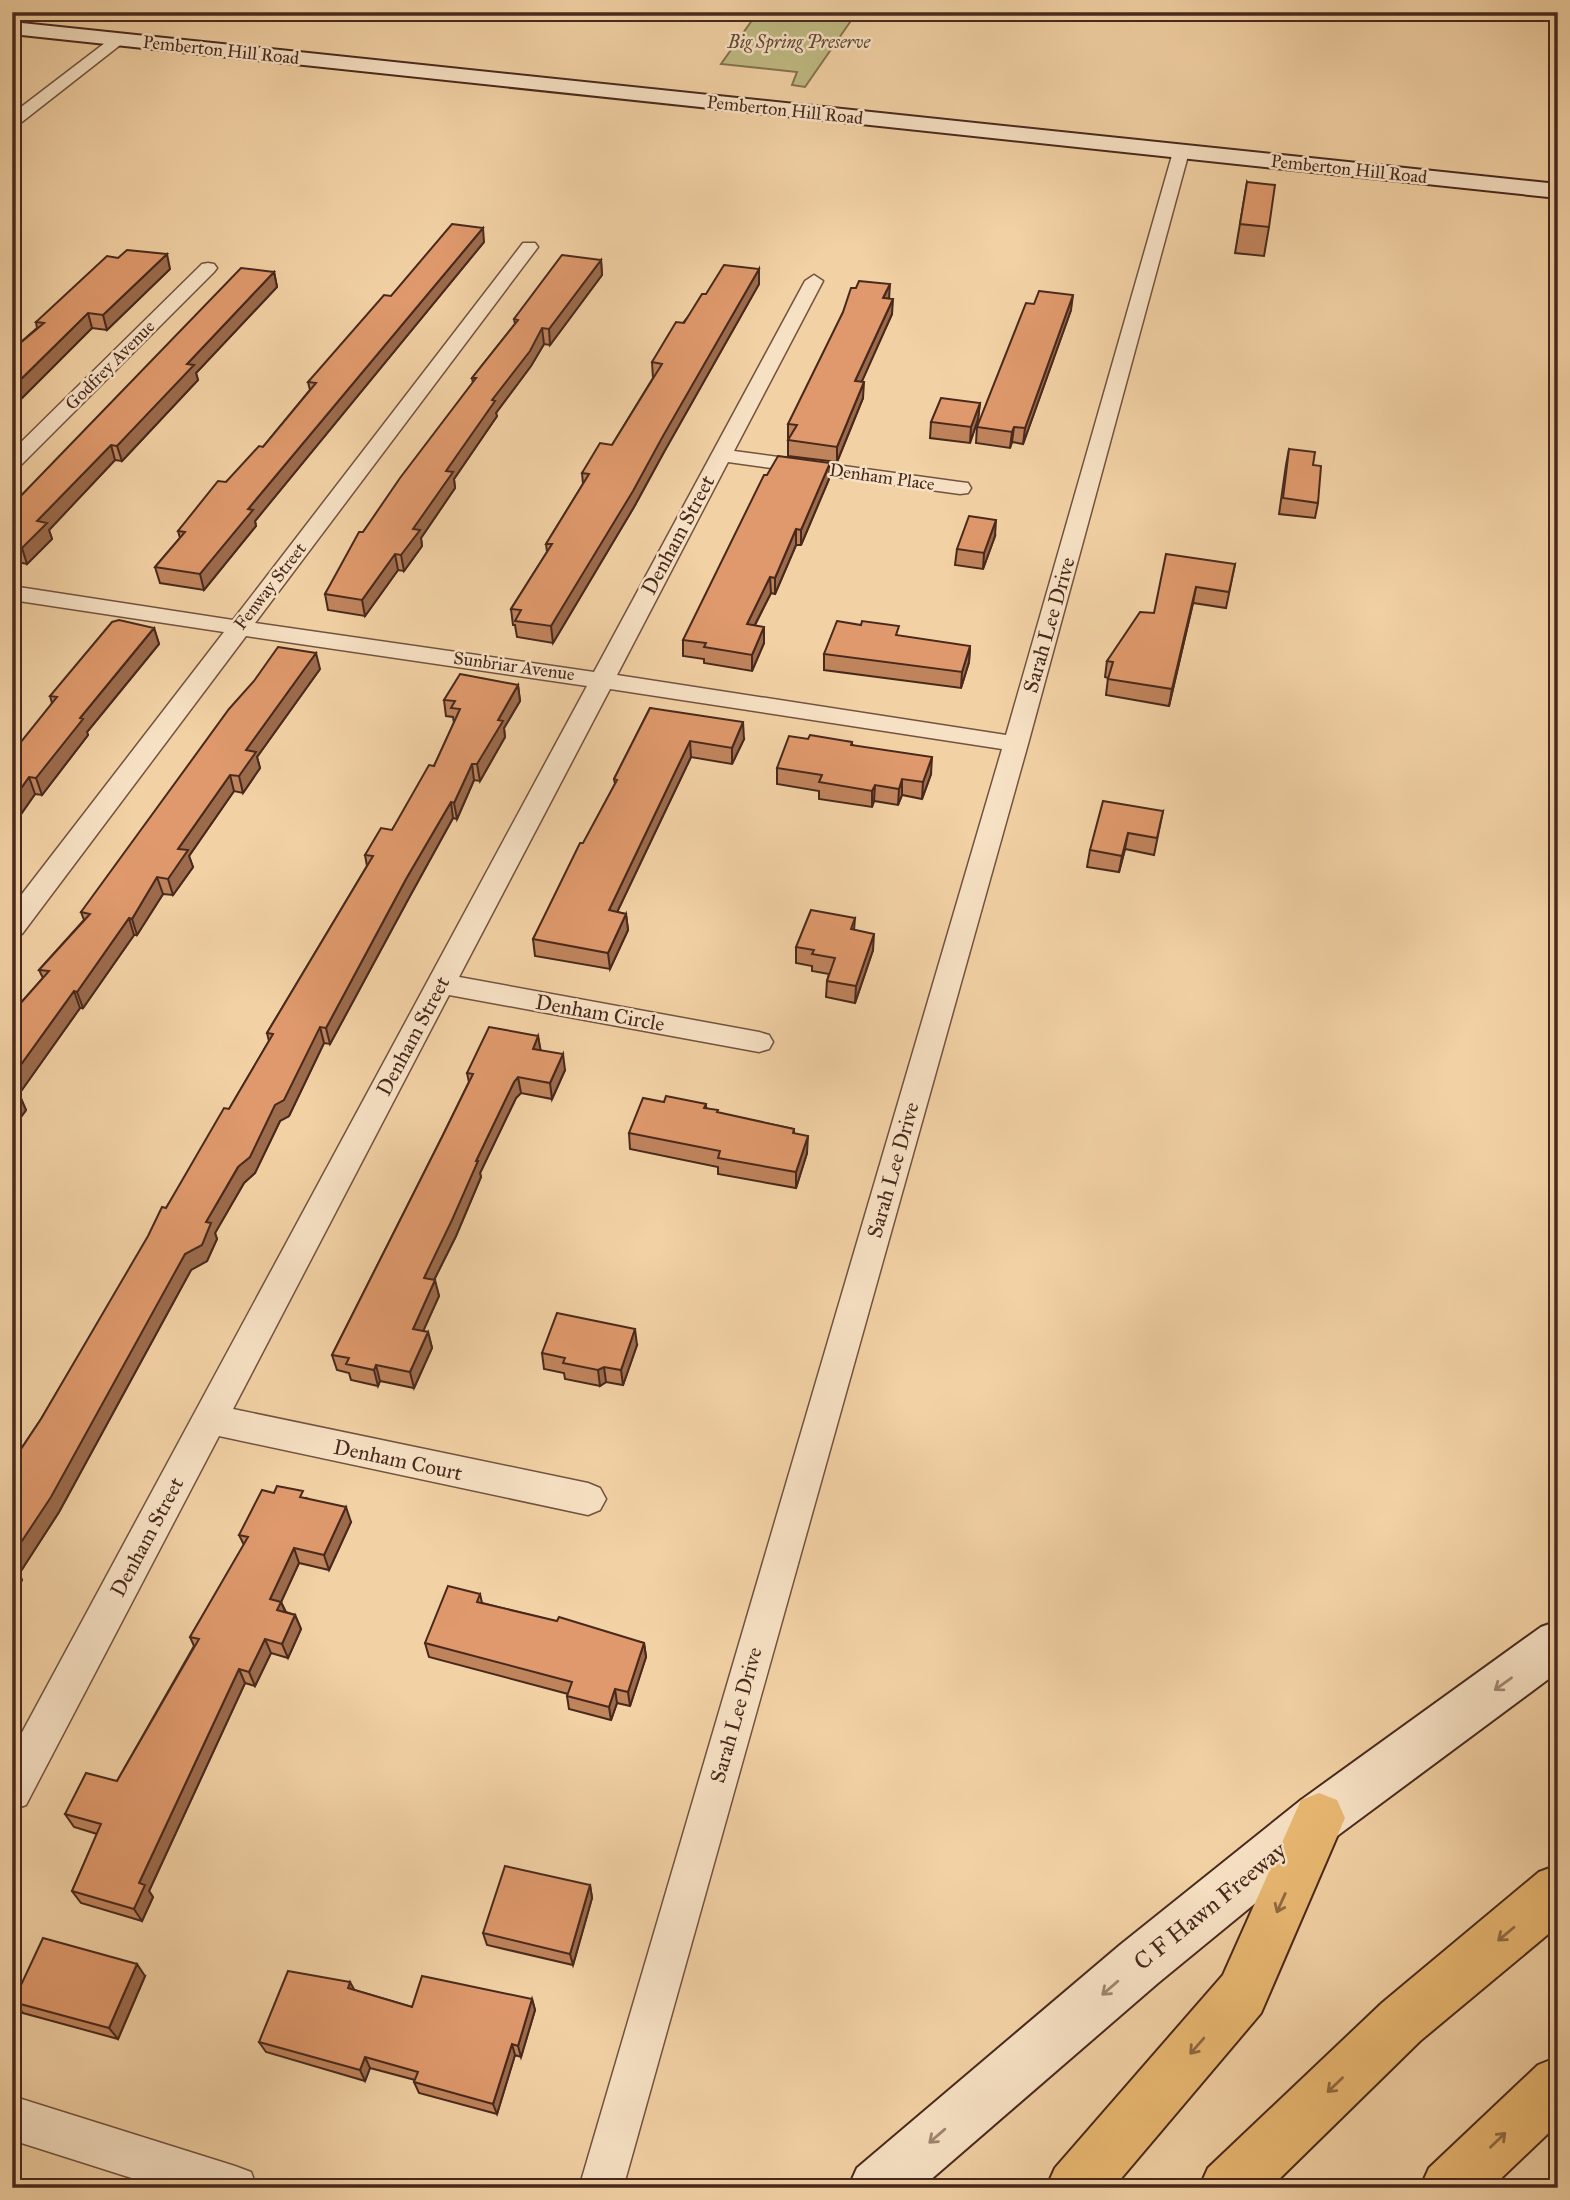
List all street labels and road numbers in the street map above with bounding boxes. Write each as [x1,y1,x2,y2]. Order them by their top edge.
street label: Pemberton Hill Road [142,31,300,69]
street label: Pemberton Hill Road [706,91,864,129]
street label: Pemberton Hill Road [1270,150,1428,188]
street label: Godfrey Avenue [61,316,159,414]
street label: Denham Place [828,459,936,495]
street label: Denham Street [636,470,721,599]
street label: Fenway Street [229,538,311,634]
street label: Sarah Lee Drive [1017,554,1081,696]
street label: Sunbriar Avenue [452,647,576,685]
street label: Denham Street [371,971,456,1100]
street label: Denham Circle [533,989,667,1037]
street label: Sarah Lee Drive [861,1099,925,1241]
street label: Denham Court [331,1434,465,1486]
street label: Denham Street [105,1472,190,1601]
street label: Sarah Lee Drive [704,1644,768,1786]
street label: C F Hawn Freeway [1128,1835,1293,1977]

